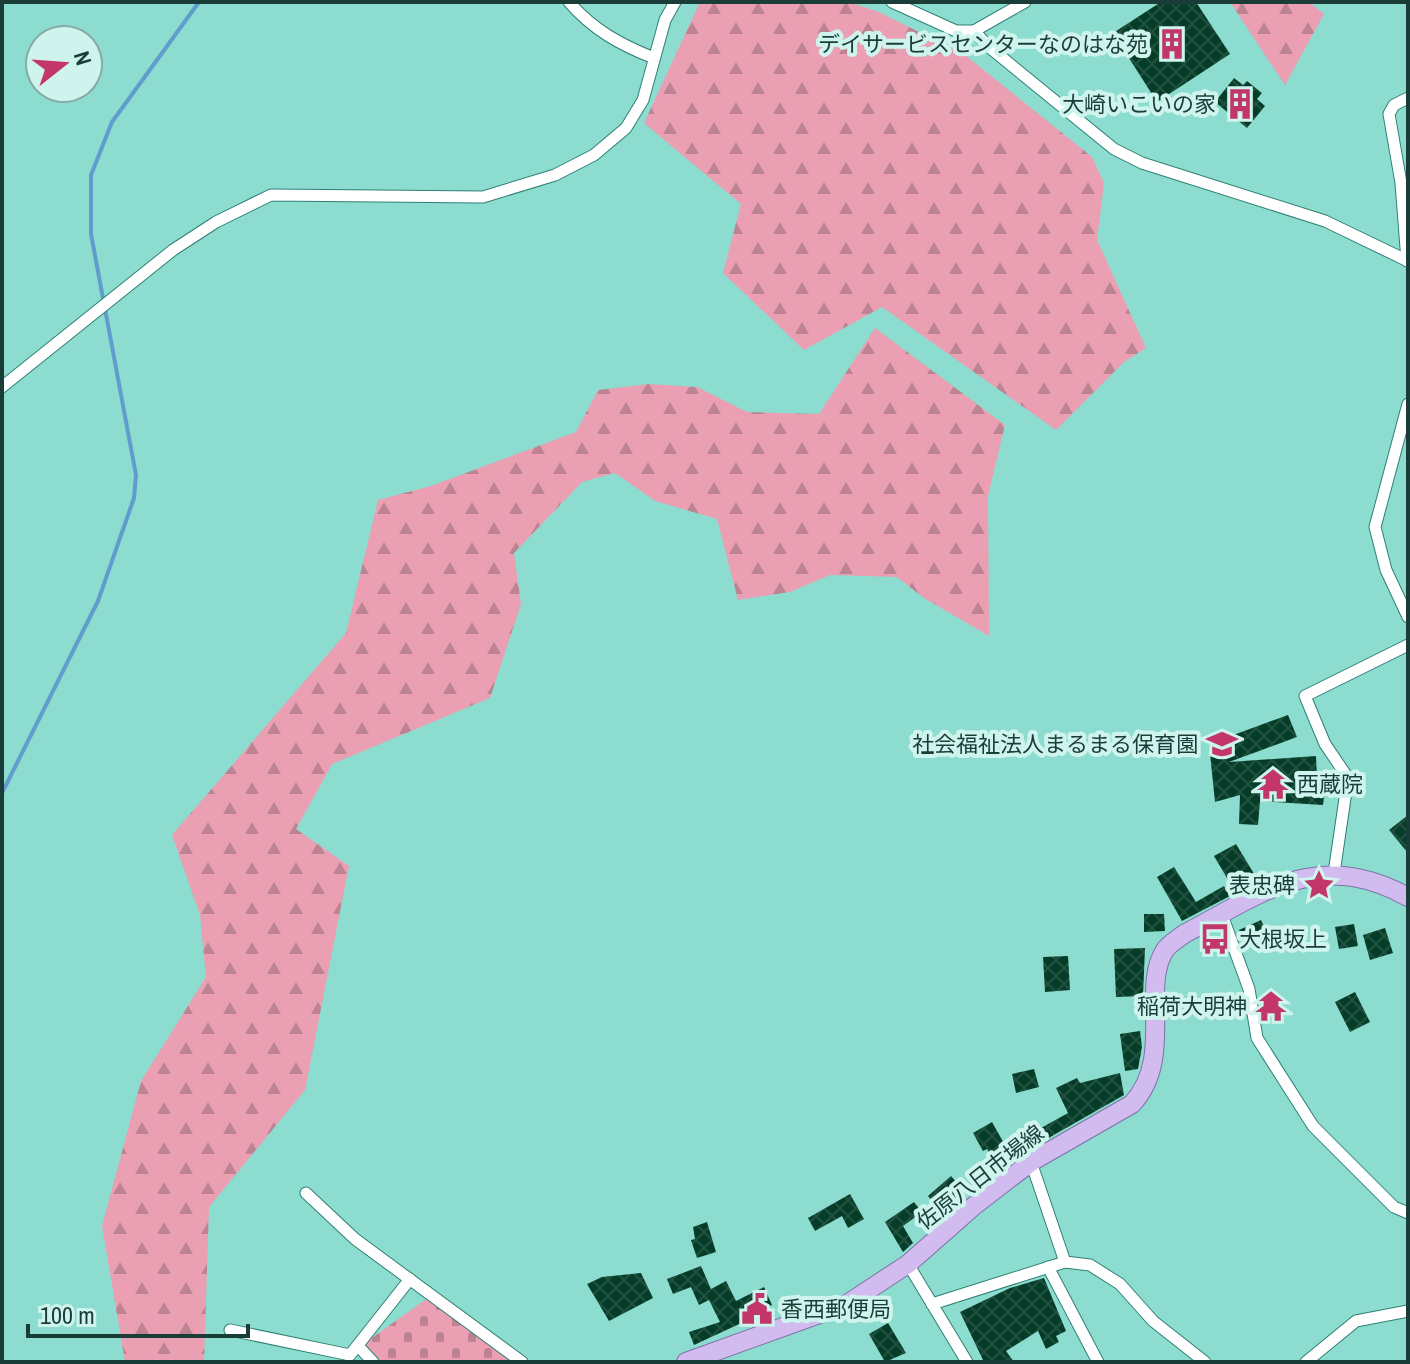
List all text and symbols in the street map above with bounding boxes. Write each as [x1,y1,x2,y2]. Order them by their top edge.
north arrow [24,24,104,104]
building icon: デイサービスセンターなのはな苑 [1155,27,1189,61]
place label: デイサービスセンターなのはな苑 [818,29,1148,59]
text: N [67,48,99,69]
building icon: 大崎いこいの家 [1223,87,1257,121]
place label: 大崎いこいの家 [1062,89,1216,119]
school or university icon: 社会福祉法人まるまる保育園 [1205,727,1239,761]
place label: 社会福祉法人まるまる保育園 [912,729,1198,759]
temple icon: 西蔵院 [1256,767,1290,801]
place label: 西蔵院 [1297,769,1363,799]
place icon: 表忠碑 [1302,868,1336,902]
place label: 表忠碑 [1229,870,1295,900]
bus stop icon: 大根坂上 [1198,922,1232,956]
place label: 大根坂上 [1239,924,1327,954]
temple icon: 稲荷大明神 [1254,989,1288,1023]
place label: 稲荷大明神 [1137,991,1247,1021]
street label: 佐原八日市場線 [910,1118,1050,1236]
scale bar [28,1288,248,1338]
public building icon: 香西郵便局 [740,1292,774,1326]
place label: 香西郵便局 [781,1294,891,1324]
text: 100 m [40,1299,95,1331]

